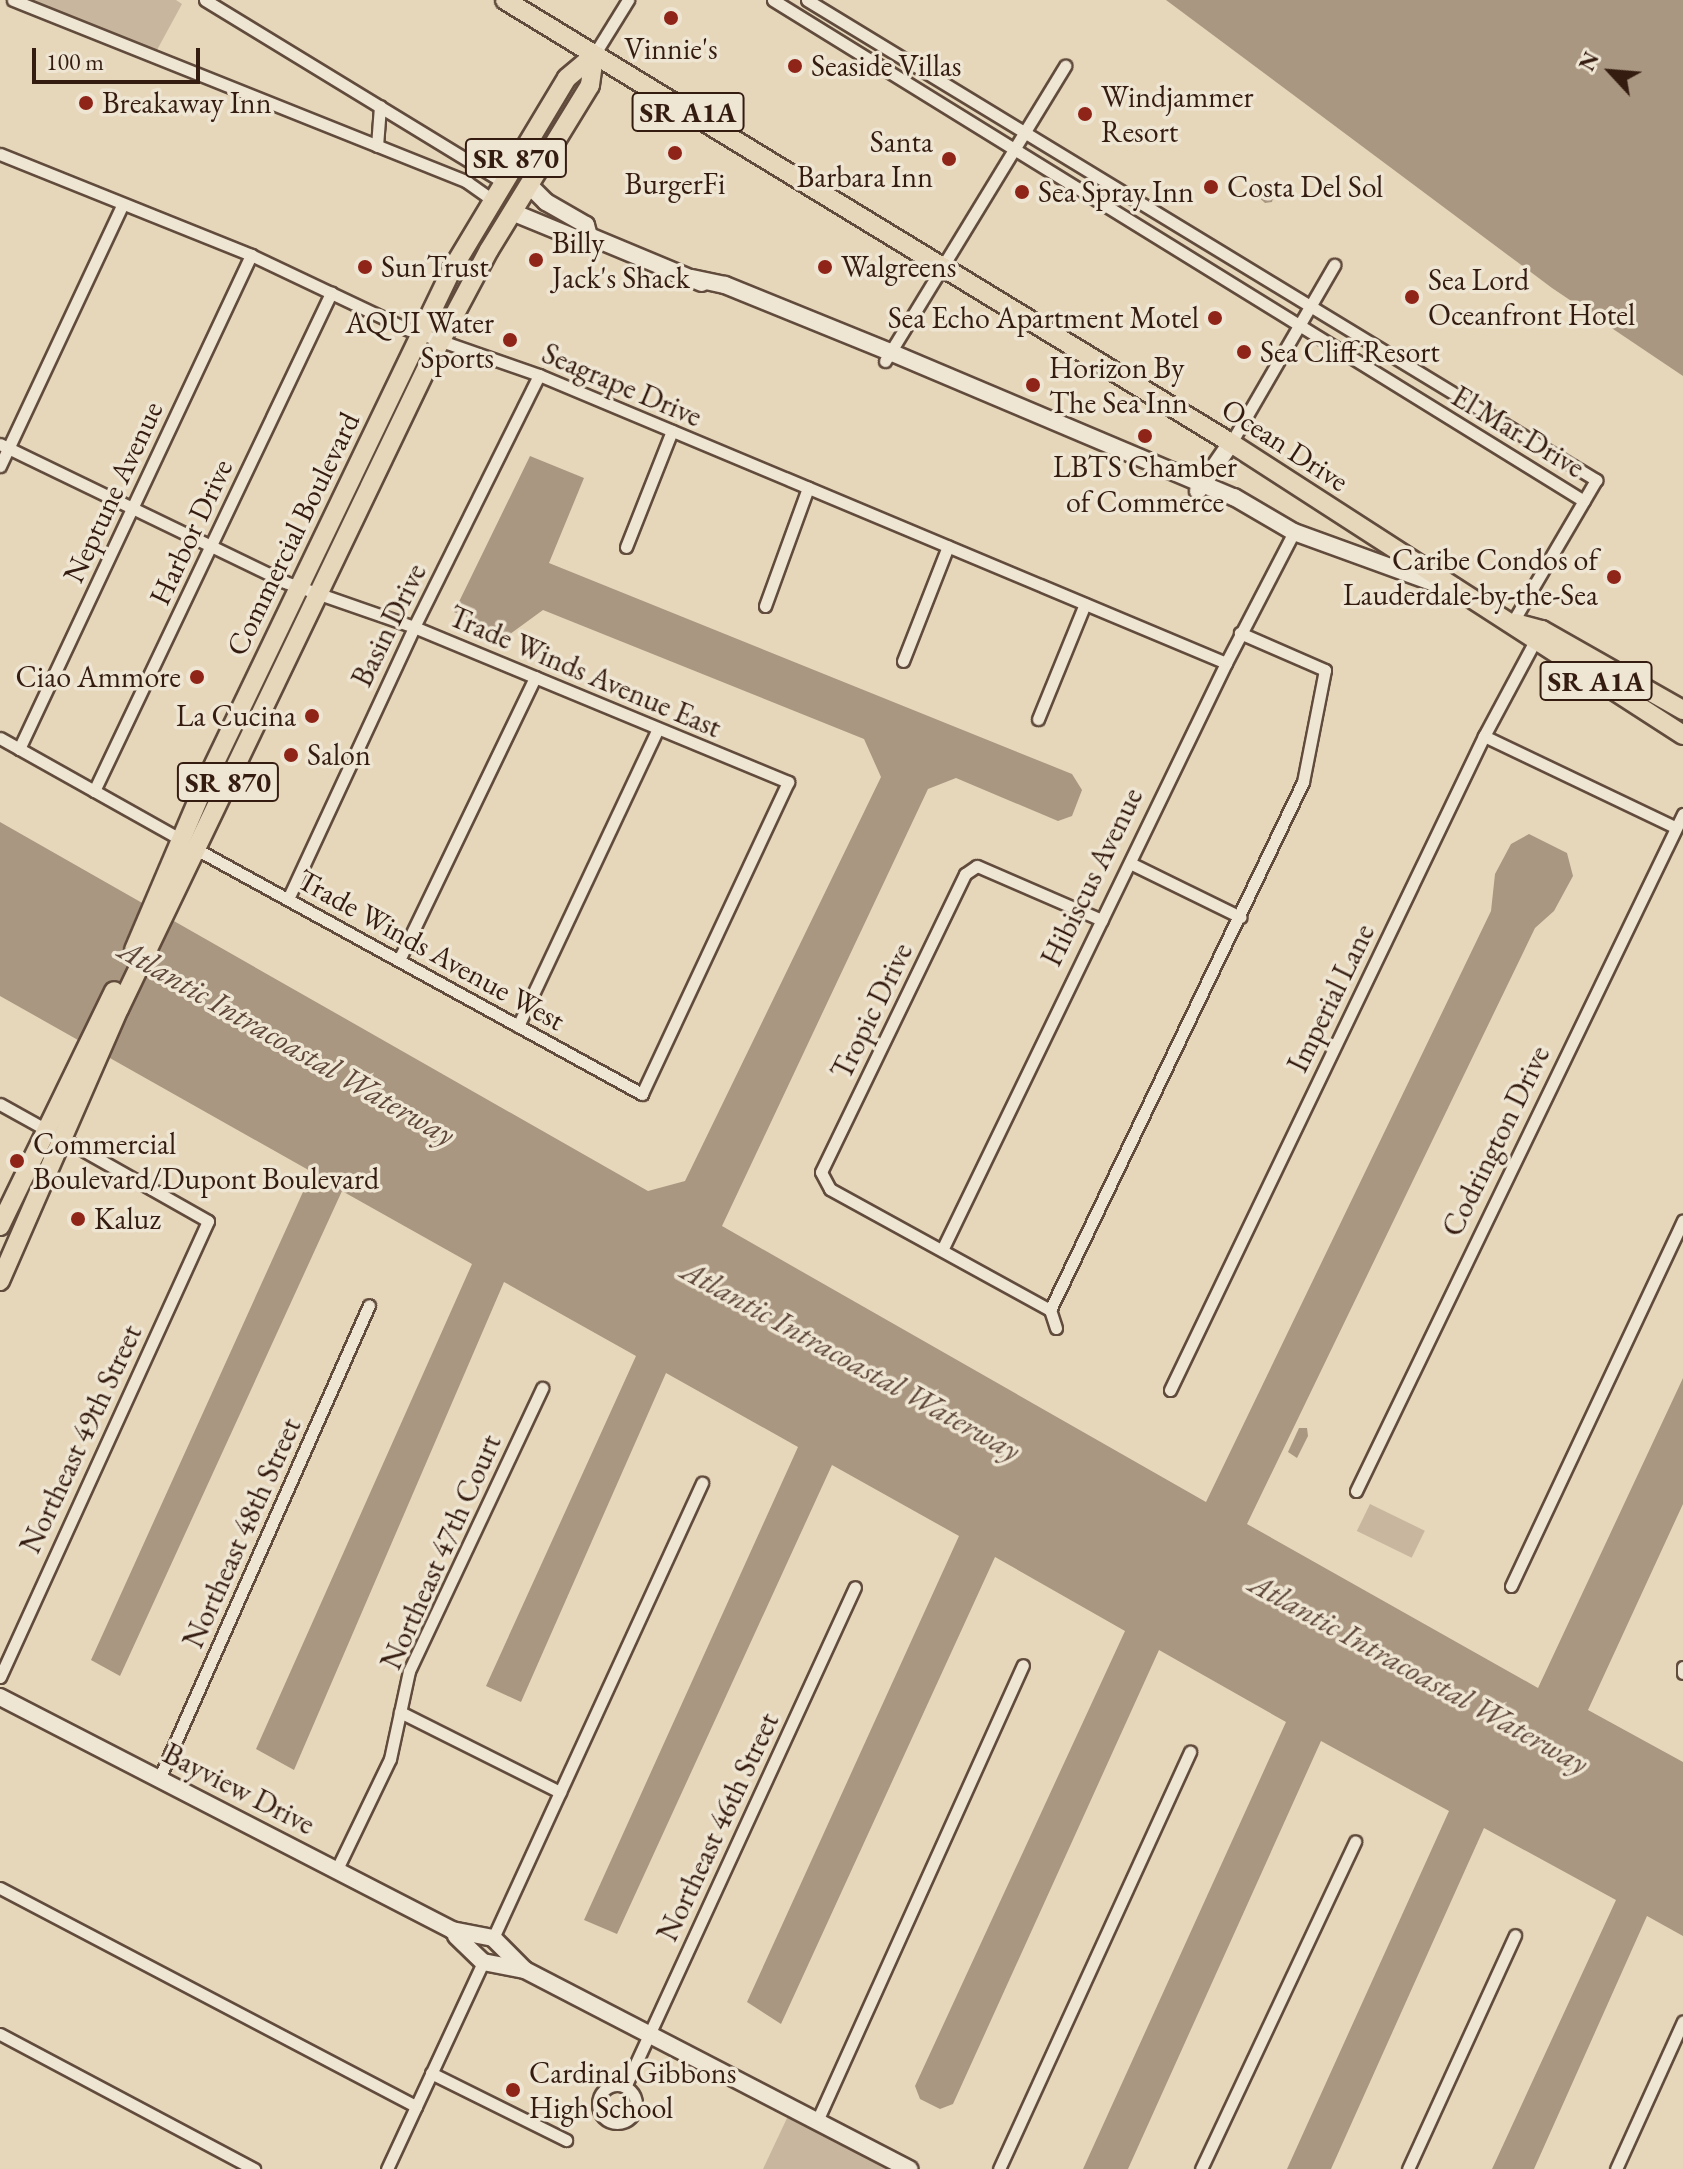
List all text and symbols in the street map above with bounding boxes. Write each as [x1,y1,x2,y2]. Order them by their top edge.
marker: Vinnie's [662,9,680,27]
place label: Vinnie's [624,31,718,67]
scale bar [36,32,204,82]
north arrow [1571,32,1651,112]
text: 100 m [46,46,104,77]
text: N [1572,47,1606,76]
place label: Seaside Villas [811,48,962,84]
marker: Seaside Villas [786,57,804,75]
place label: Windjammer Resort [1101,79,1253,150]
place label: Breakaway Inn [102,85,272,121]
road number: SR A1A [630,88,746,136]
marker: Breakaway Inn [77,94,95,112]
marker: Windjammer Resort [1076,105,1094,123]
place label: Santa Barbara Inn [797,124,933,194]
road number: SR 870 [464,134,568,182]
marker: BurgerFi [666,144,684,162]
marker: Santa Barbara Inn [940,150,958,168]
place label: BurgerFi [625,166,725,202]
place label: Costa Del Sol [1227,169,1383,205]
place label: Sea Spray Inn [1038,174,1194,210]
marker: Costa Del Sol [1202,178,1220,196]
marker: Sea Spray Inn [1013,183,1031,201]
place label: Billy Jack's Shack [552,225,690,296]
place label: SunTrust [381,249,489,285]
place label: Walgreens [841,249,956,285]
marker: Billy Jack's Shack [527,251,545,269]
marker: SunTrust [356,258,374,276]
marker: Walgreens [816,258,834,276]
place label: Sea Lord Oceanfront Hotel [1428,262,1635,332]
marker: Sea Lord Oceanfront Hotel [1403,288,1421,306]
place label: Sea Echo Apartment Motel [888,300,1199,336]
place label: AQUI Water Sports [345,305,494,376]
marker: Sea Echo Apartment Motel [1206,309,1224,327]
marker: AQUI Water Sports [501,331,519,349]
place label: Sea Cliff Resort [1260,334,1440,370]
street label: Seagrape Drive [537,335,707,435]
marker: Sea Cliff Resort [1235,343,1253,361]
place label: Horizon By The Sea Inn [1049,350,1188,420]
marker: Horizon By The Sea Inn [1024,376,1042,394]
street label: El Mar Drive [1445,378,1591,486]
street label: Ocean Drive [1215,391,1355,499]
street label: Neptune Avenue [55,396,171,588]
street label: Commercial Boulevard [218,406,368,662]
marker: LBTS Chamber of Commerce [1136,427,1154,445]
place label: LBTS Chamber of Commerce [1053,449,1237,520]
street label: Harbor Drive [142,453,240,611]
place label: Caribe Condos of Lauderdale-by-the-Sea [1343,542,1598,612]
street label: Basin Drive [344,558,434,692]
marker: Caribe Condos of Lauderdale-by-the-Sea [1605,568,1623,586]
street label: Trade Winds Avenue East [443,598,727,746]
road number: SR A1A [1538,657,1654,705]
place label: Ciao Ammore [16,659,181,695]
marker: Ciao Ammore [188,668,206,686]
place label: La Cucina [176,698,296,734]
marker: La Cucina [303,707,321,725]
place label: Salon [307,737,371,773]
marker: Salon [282,746,300,764]
road number: SR 870 [176,758,280,806]
street label: Hibiscus Avenue [1033,782,1151,972]
street label: Trade Winds Avenue West [291,861,571,1039]
street label: Imperial Lane [1280,918,1382,1078]
water label: Atlantic Intracoastal Waterway [112,930,462,1154]
street label: Tropic Drive [824,937,920,1085]
street label: Codrington Drive [1434,1040,1558,1242]
place label: Commercial Boulevard/Dupont Boulevard [33,1126,379,1196]
marker: Commercial Boulevard/Dupont Boulevard [8,1152,26,1170]
place label: Kaluz [94,1201,161,1237]
marker: Kaluz [69,1210,87,1228]
water label: Atlantic Intracoastal Waterway [675,1251,1027,1469]
street label: Northeast 49th Street [12,1319,150,1559]
street label: Northeast 48th Street [175,1412,309,1654]
street label: Northeast 47th Court [373,1429,509,1675]
water label: Atlantic Intracoastal Waterway [1243,1564,1595,1782]
street label: Northeast 46th Street [649,1707,787,1947]
street label: Bayview Drive [157,1735,321,1843]
place label: Cardinal Gibbons High School [529,2055,736,2126]
marker: Cardinal Gibbons High School [504,2081,522,2099]

